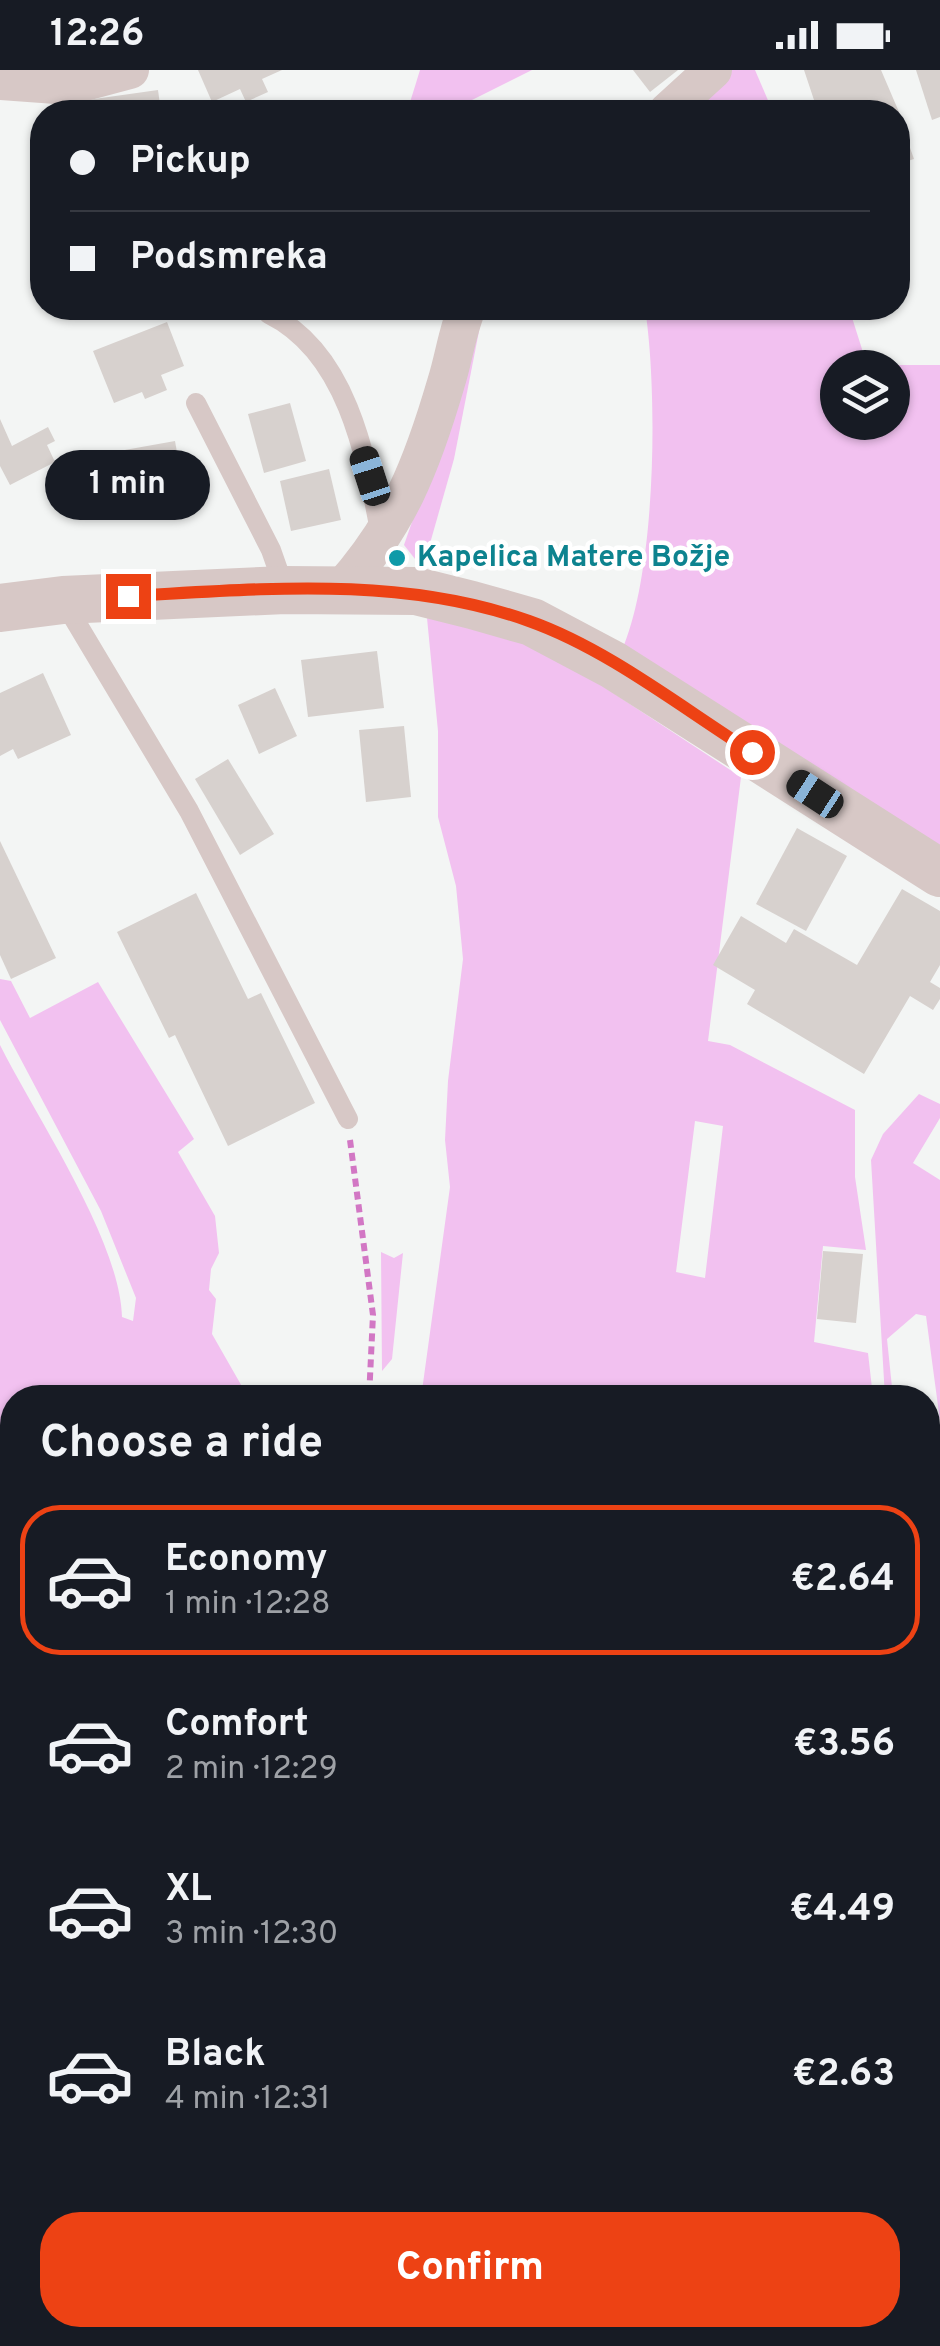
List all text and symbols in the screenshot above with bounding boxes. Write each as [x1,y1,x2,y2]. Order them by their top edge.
text: 12:26 [50,11,144,60]
text: Pickup [130,138,251,187]
text: Podsmreka [130,234,328,283]
map controls [820,350,910,440]
button: layers [820,350,910,440]
car [346,443,394,509]
callout: 1 min [46,451,210,521]
text: 1 min [89,465,166,505]
place label: Kapelica Matere Božje [417,540,730,577]
marker: Kapelica Matere Božje [386,547,408,569]
route end [106,574,151,619]
route start [730,730,775,775]
car [782,765,848,823]
text: Choose a ride [40,1416,323,1473]
icon: car [45,1535,135,1625]
text: Economy [165,1536,327,1585]
text: €2.64 [791,1556,895,1605]
text: 1 min · 12:28 [165,1585,331,1625]
icon: car [45,1700,135,1790]
text: Comfort [165,1701,309,1750]
text: €3.56 [793,1721,895,1770]
text: 2 min · 12:29 [165,1750,338,1790]
icon: car [45,1865,135,1955]
text: XL [165,1866,212,1915]
text: €4.49 [789,1886,895,1935]
text: 3 min · 12:30 [165,1915,338,1955]
icon: car [45,2030,135,2120]
text: Black [165,2031,265,2080]
text: €2.63 [792,2051,895,2100]
text: 4 min · 12:31 [165,2080,331,2120]
button: Confirm [40,2212,900,2327]

